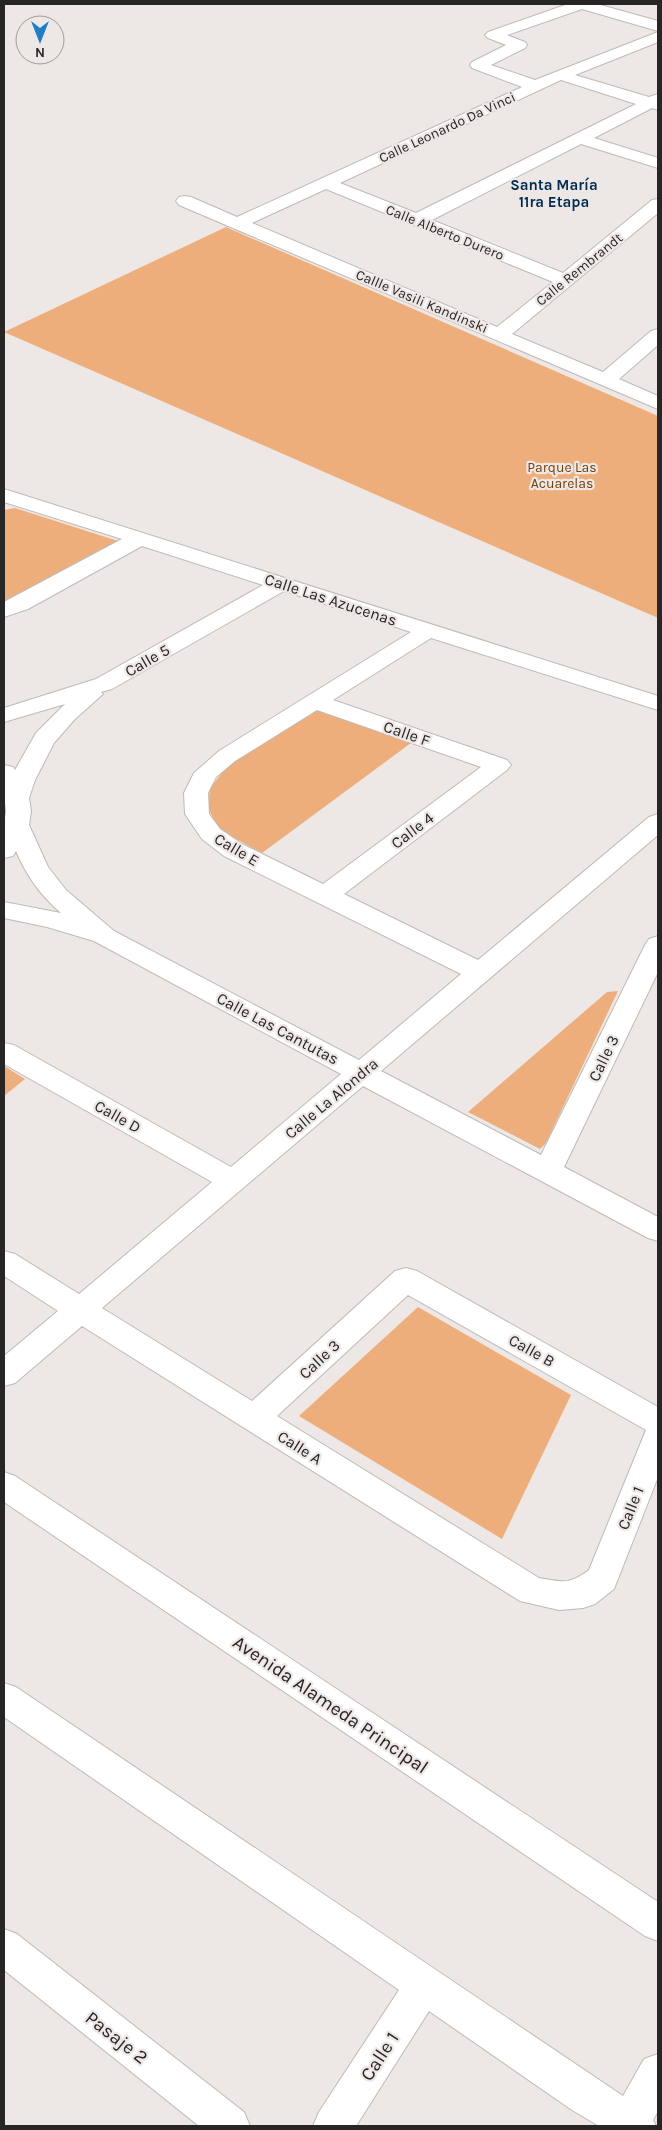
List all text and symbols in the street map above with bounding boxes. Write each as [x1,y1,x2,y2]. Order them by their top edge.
north arrow [15,15,65,65]
text: N [35,44,45,61]
street label: Calle Leonardo Da Vinci [376,88,518,167]
district label: Santa María 11ra Etapa [510,176,598,211]
street label: Calle Alberto Durero [383,201,506,264]
street label: Calle Rembrandt [533,229,626,310]
street label: Callle Vasili Kandinski [353,266,490,337]
park label: Parque Las Acuarelas [527,459,597,492]
street label: Calle Las Azucenas [262,569,399,630]
street label: Calle 5 [121,640,173,681]
street label: Calle F [381,717,433,750]
street label: Calle 4 [387,808,437,853]
street label: Calle E [211,829,262,870]
street label: Calle Las Cantutas [214,988,342,1069]
street label: Calle 3 [584,1032,623,1084]
street label: Calle La Alondra [281,1054,382,1143]
street label: Calle D [91,1096,144,1137]
street label: Calle B [505,1330,558,1371]
street label: Calle 3 [295,1336,344,1383]
street label: Calle A [274,1426,325,1468]
street label: Calle 1 [613,1484,648,1533]
street label: Avenida Alameda Principal [229,1631,432,1778]
street label: Pasaje 2 [81,2007,152,2069]
street label: Calle 1 [356,2028,404,2085]

